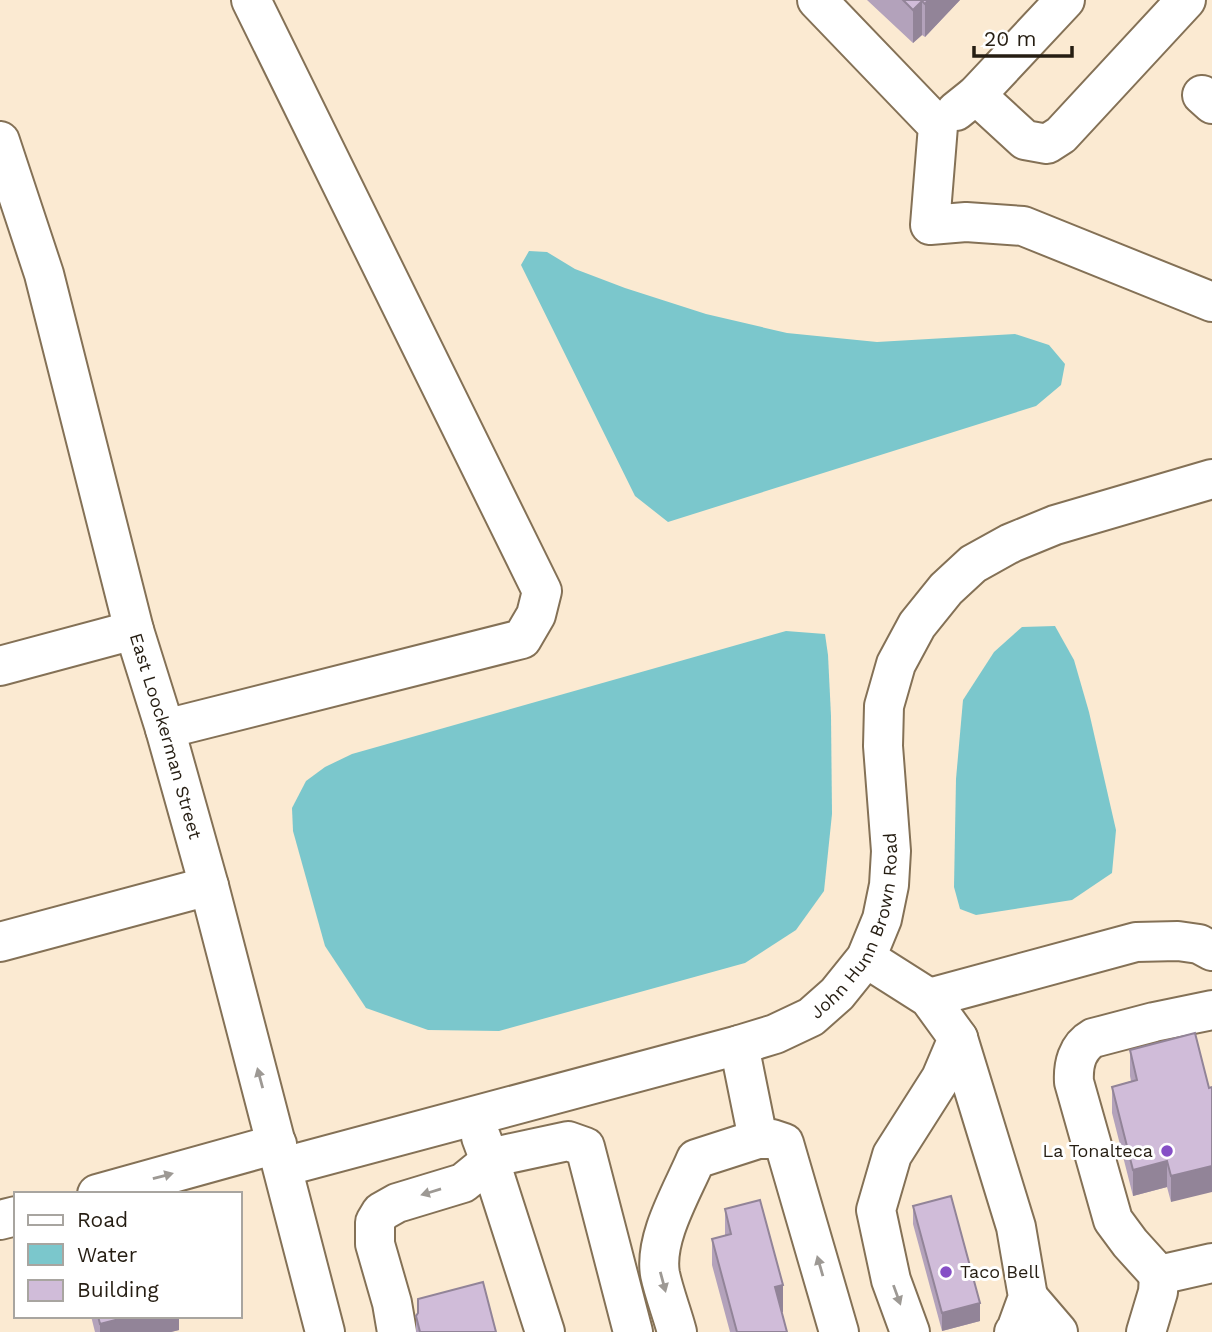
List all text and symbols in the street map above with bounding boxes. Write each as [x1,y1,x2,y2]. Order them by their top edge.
scale bar [974,14,1072,58]
text: 20 m [984,26,1036,51]
street label: East Loockerman Street [126,630,206,842]
street label: John Hunn Brown Road [806,832,901,1023]
one-way arrow [254,1067,265,1089]
place label: La Tonalteca [1042,1140,1153,1161]
marker: La Tonalteca [1159,1143,1175,1159]
one-way arrow [152,1170,174,1181]
one-way arrow [421,1187,442,1198]
legend [14,1192,242,1318]
text: Road [77,1207,128,1232]
text: Water [77,1242,138,1267]
one-way arrow [815,1256,825,1277]
place label: Taco Bell [960,1261,1040,1282]
marker: Taco Bell [938,1264,954,1280]
one-way arrow [658,1272,669,1294]
text: Building [77,1277,159,1302]
one-way arrow [891,1285,902,1306]

